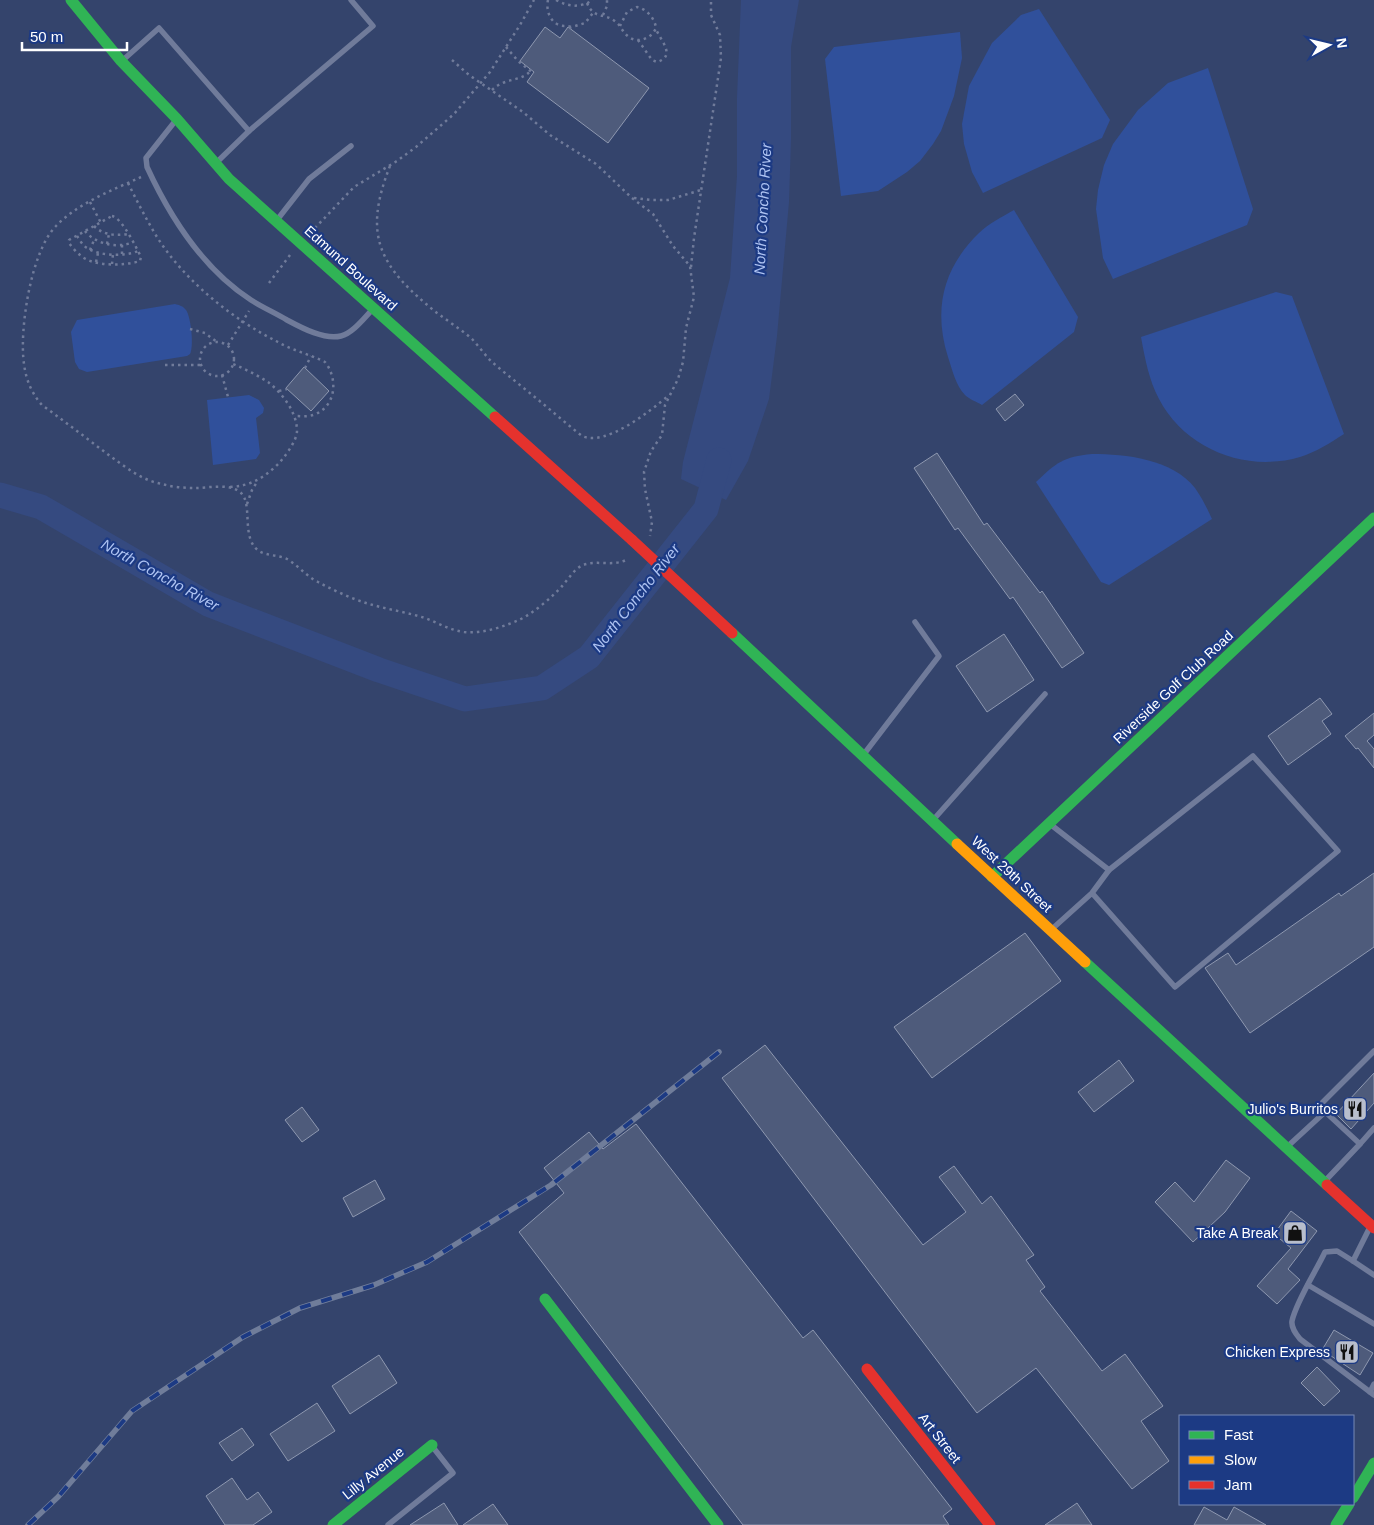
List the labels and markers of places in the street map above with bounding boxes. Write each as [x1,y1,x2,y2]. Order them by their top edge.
restaurant icon: Julio's Burritos [1342,1096,1368,1122]
place label: Julio's Burritos [1247,1101,1338,1117]
shop icon: Take A Break [1282,1220,1308,1246]
place label: Take A Break [1196,1225,1279,1241]
restaurant icon: Chicken Express [1334,1339,1360,1365]
place label: Chicken Express [1225,1344,1330,1360]

